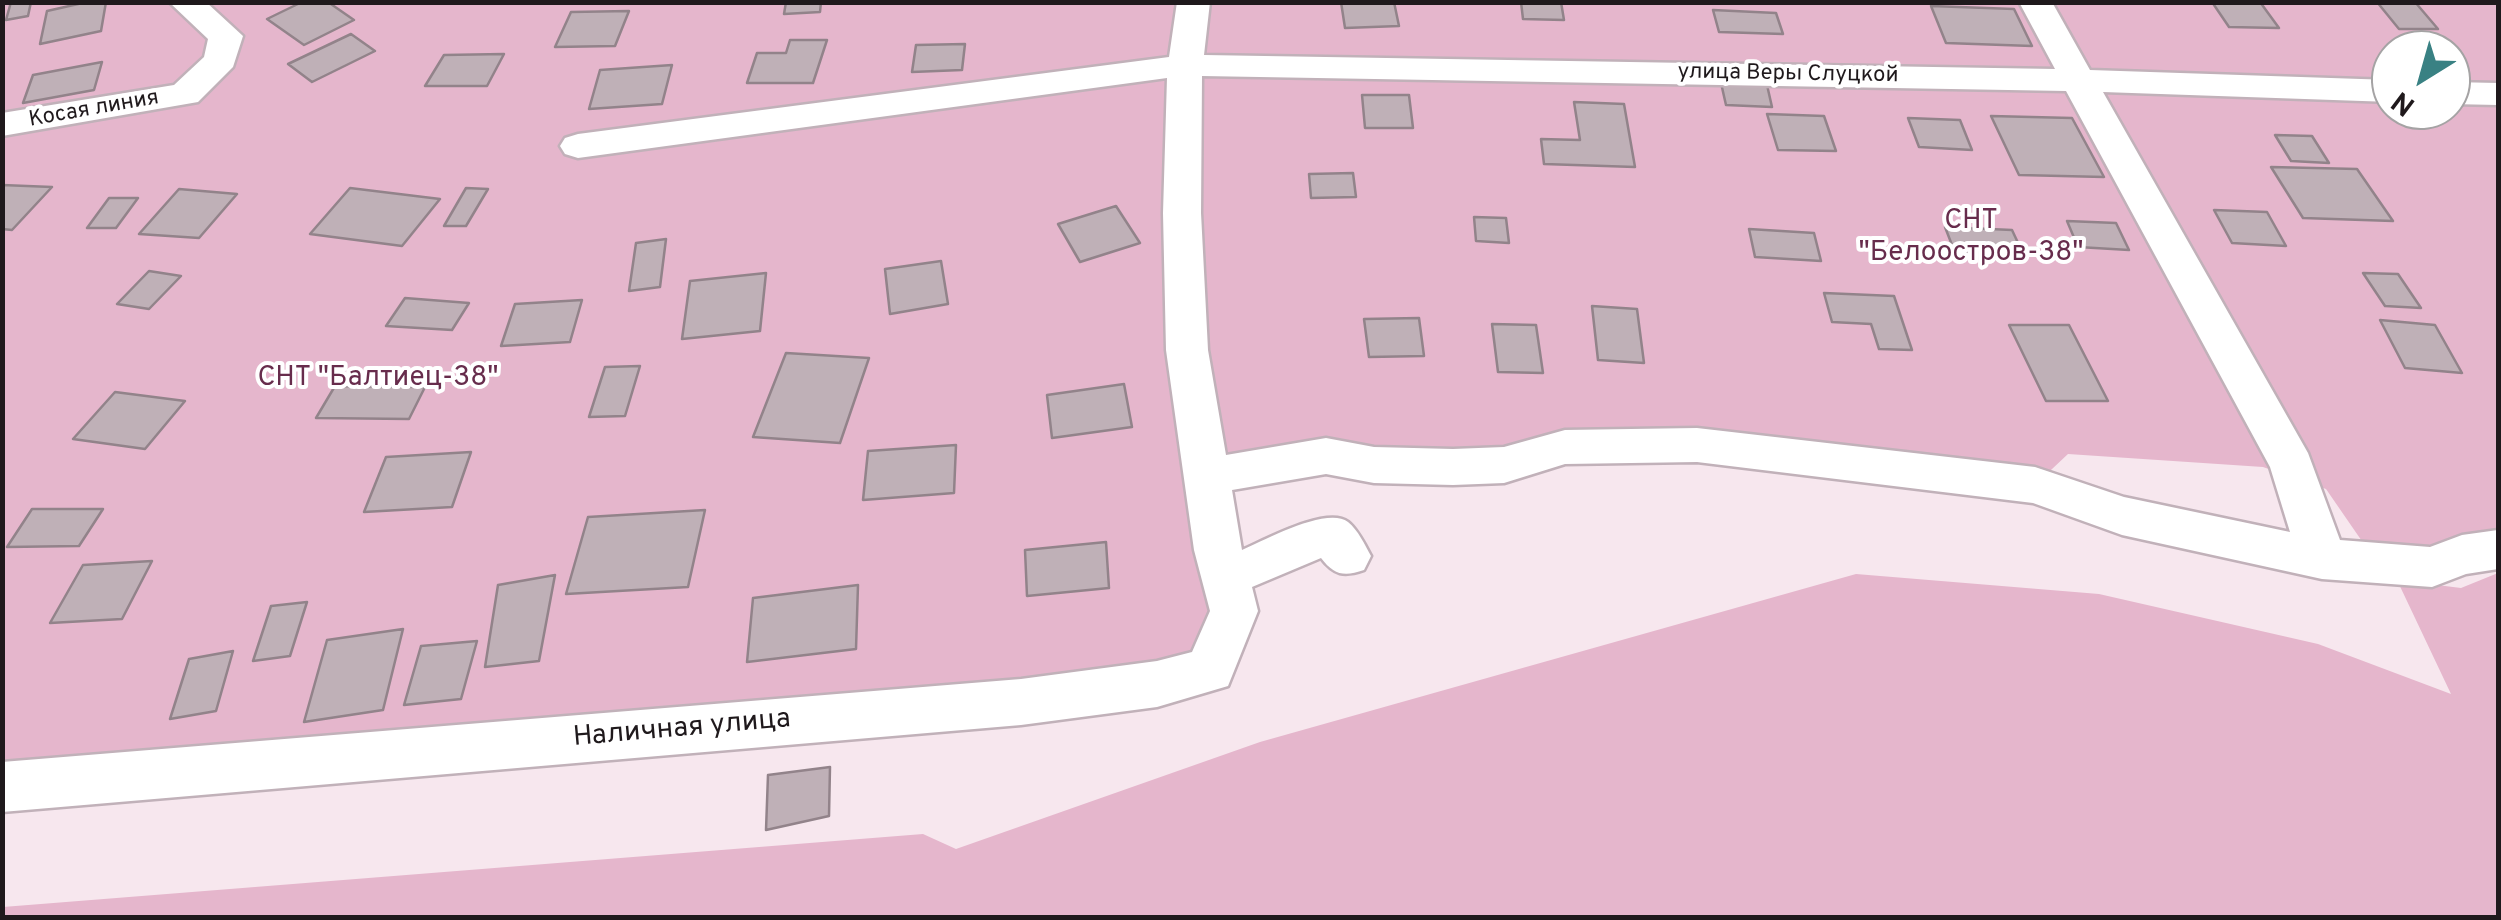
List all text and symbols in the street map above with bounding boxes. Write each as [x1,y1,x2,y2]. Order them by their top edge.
north arrow [2371,30,2471,130]
street label: улица Веры Слуцкой [1677,60,1899,90]
text: N [2385,82,2423,123]
street label: Косая линия [27,86,161,134]
park label: СНТ "Белоостров-38" [1858,205,2084,271]
park label: СНТ "Балтиец-38" [257,362,499,396]
street label: Наличная улица [572,704,792,756]

